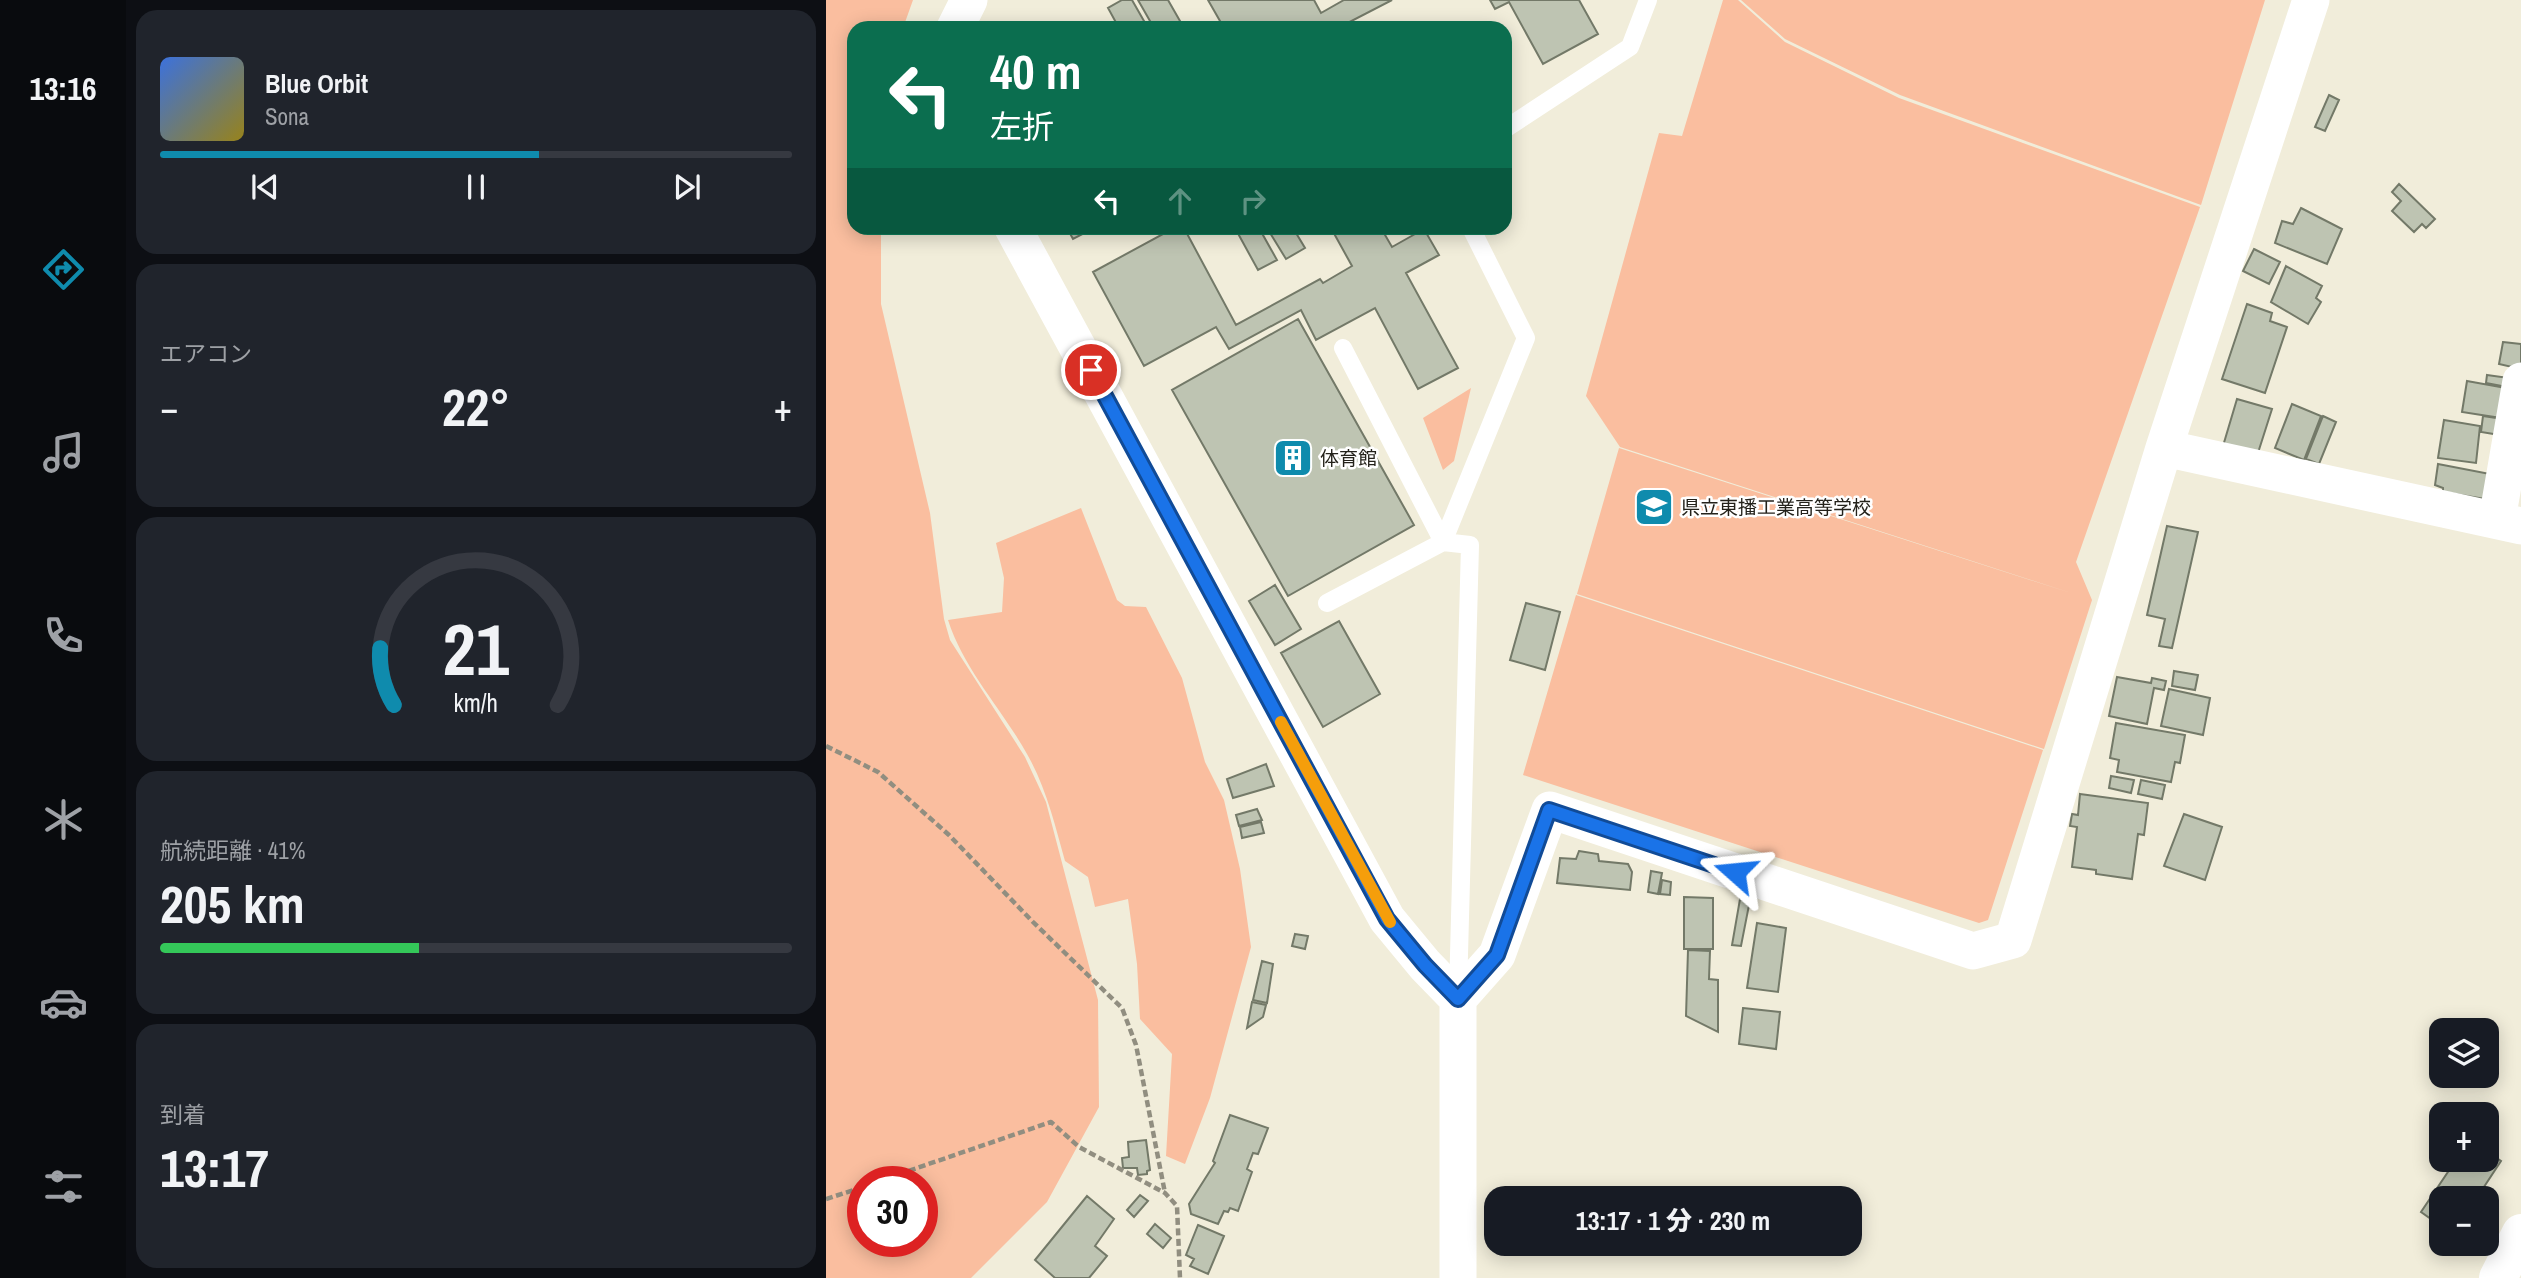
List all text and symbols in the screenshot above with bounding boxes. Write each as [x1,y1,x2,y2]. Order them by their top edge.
text: 40 m [990,38,1082,104]
icon: left [875,49,966,140]
text: Blue Orbit [265,66,368,101]
text: 13:16 [29,67,97,110]
text: Sona [265,101,309,132]
text: 左折 [990,105,1054,148]
icon: previous [246,168,284,206]
icon: pause [457,168,495,206]
icon: next [668,168,706,206]
icon: left [1088,182,1126,220]
icon: ahead [1161,182,1199,220]
icon: right [1234,182,1272,220]
icon: directions [39,245,88,294]
text: エアコン [160,338,252,369]
pin [1061,340,1121,400]
icon: arrive [1072,351,1110,389]
text: 22° [442,372,510,442]
text: − [160,382,178,433]
text: + [774,382,792,433]
icon: music [39,428,88,477]
building icon: 体育館 [1272,437,1314,479]
place label: 体育館 [1320,445,1377,471]
school or university icon: 県立東播工業高等学校 [1633,486,1675,528]
place label: 県立東播工業高等学校 [1681,494,1871,520]
text: 21 [443,600,510,698]
icon: phone [39,611,88,660]
text: km/h [454,686,498,720]
icon: climate [39,795,88,844]
text: 航続距離 · 41% [160,835,305,866]
position arrow [1698,835,1772,909]
text: 205 km [160,869,305,939]
icon: car [39,978,88,1027]
map controls [2429,1018,2499,1256]
button: layers [2429,1018,2499,1088]
text: 到着 [160,1099,206,1130]
button: + [2429,1102,2499,1172]
text: 13:17 [160,1133,269,1203]
icon: filters [39,1162,88,1211]
speed limit sign: 30 [847,1166,938,1257]
button: − [2429,1186,2499,1256]
text: 13:17 · 1 分 · 230 m [1576,1203,1770,1238]

